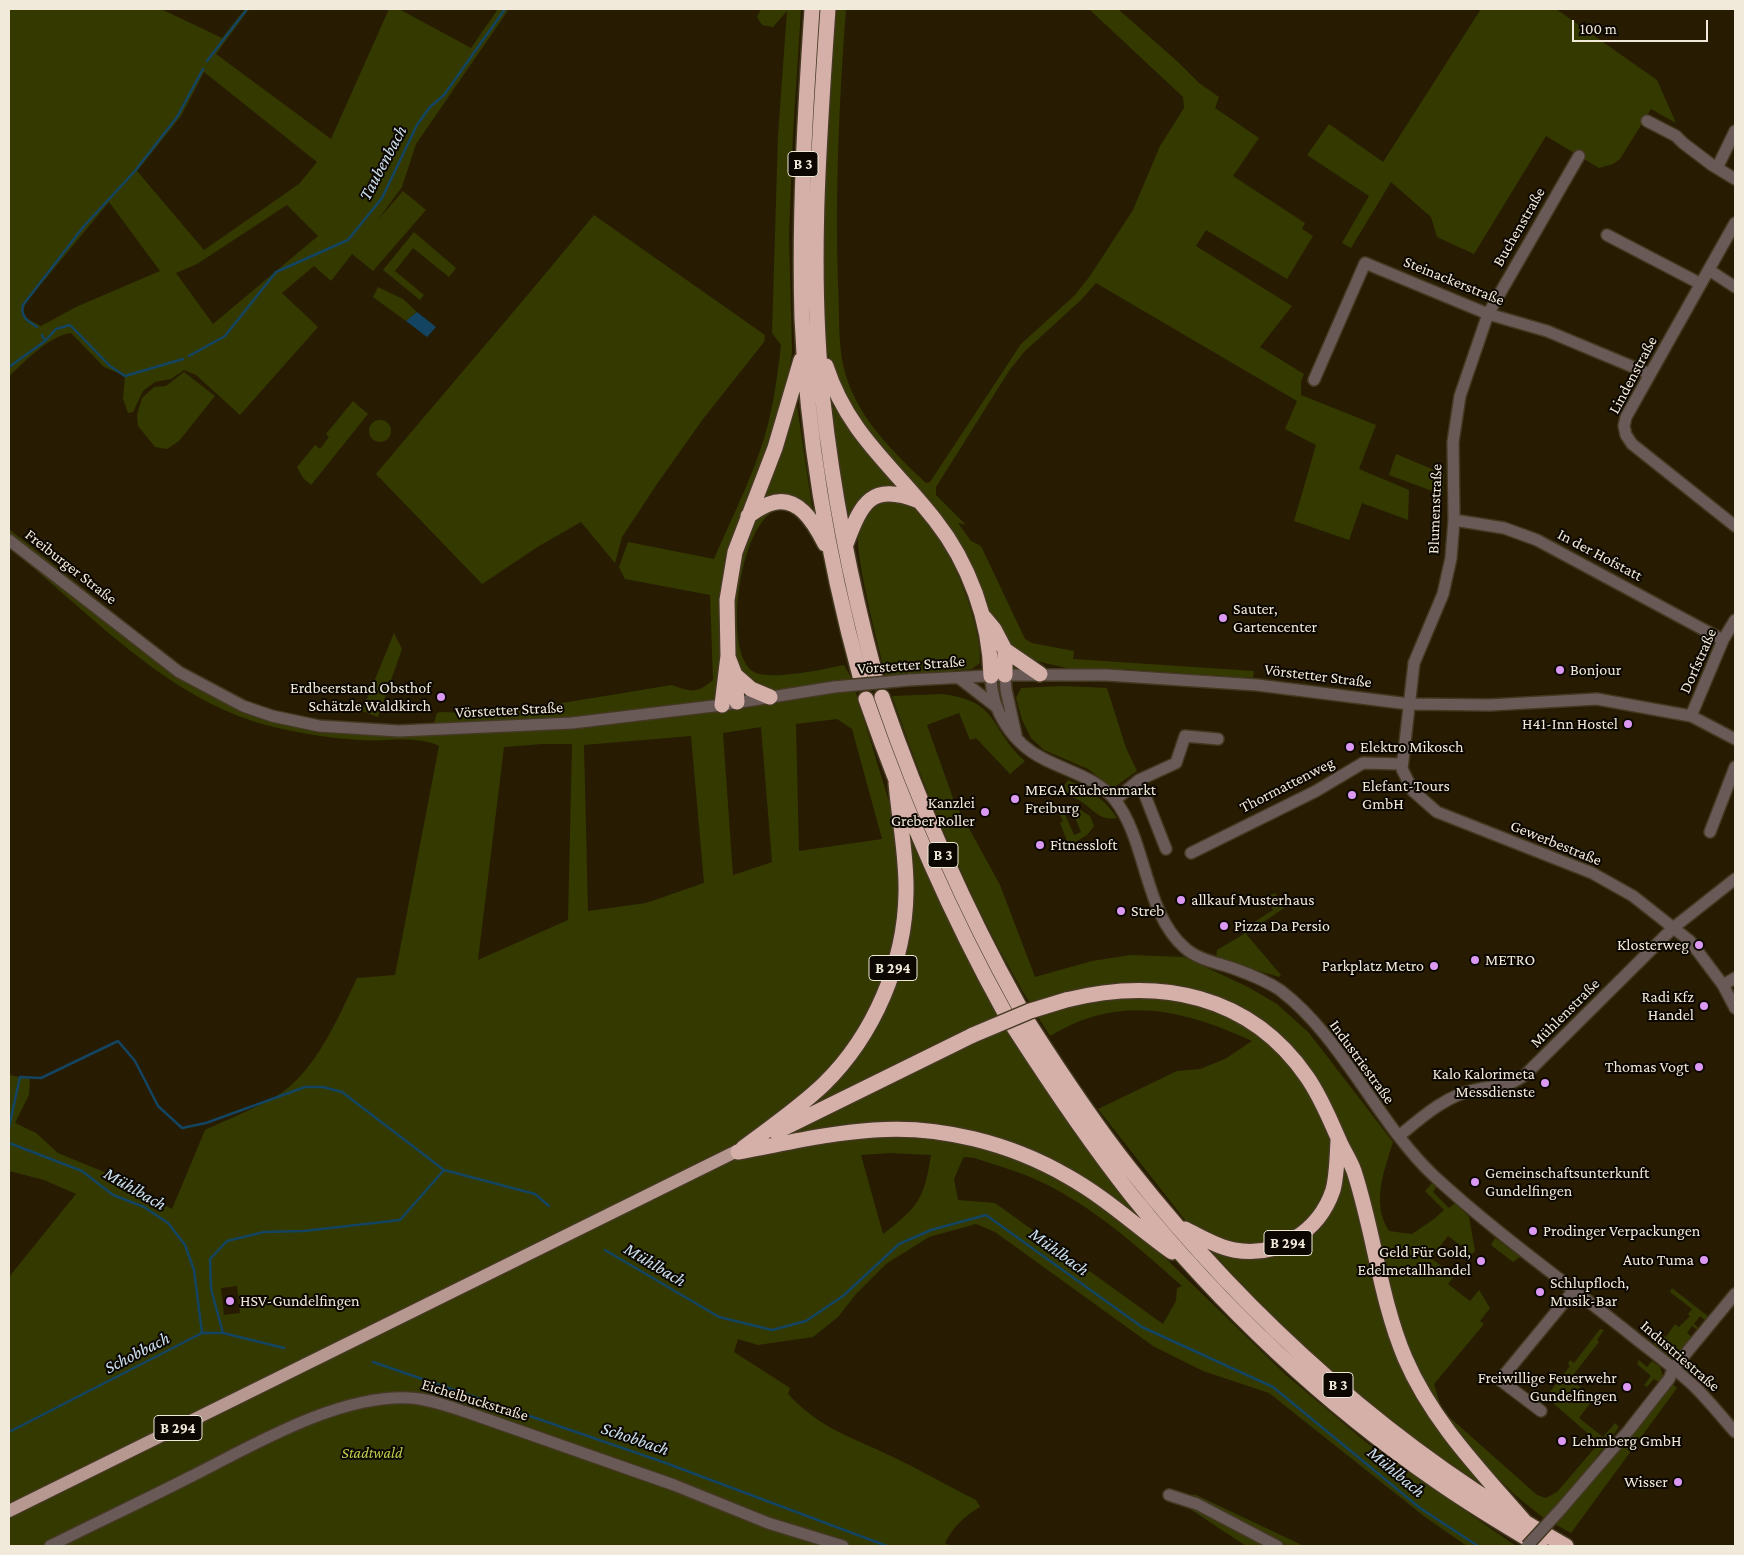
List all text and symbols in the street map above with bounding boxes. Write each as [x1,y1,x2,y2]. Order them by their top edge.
scale bar [1574,10,1710,42]
text: 100 m [1580,21,1617,37]
water label: Taubenbach [354,122,412,204]
road number: B 3 [788,152,818,176]
street label: Buchenstraße [1489,184,1549,270]
street label: Steinackerstraße [1401,252,1507,310]
street label: Lindenstraße [1605,333,1661,417]
street label: Blumenstraße [1424,464,1446,554]
street label: Freiburger Straße [21,525,121,609]
street label: In der Hofstatt [1554,525,1646,585]
place label: Sauter, Gartencenter [1233,599,1317,637]
marker: Sauter, Gartencenter [1217,612,1229,624]
street label: Dorfstraße [1675,625,1721,697]
street label: Vörstetter Straße [856,652,966,678]
street label: Vörstetter Straße [1263,660,1373,692]
place label: Bonjour [1570,660,1621,680]
marker: Bonjour [1554,664,1566,676]
place label: Erdbeerstand Obsthof Schätzle Waldkirch [290,678,431,716]
marker: Erdbeerstand Obsthof Schätzle Waldkirch [435,691,447,703]
street label: Vörstetter Straße [454,698,564,722]
place label: H41-Inn Hostel [1522,714,1618,734]
marker: H41-Inn Hostel [1622,718,1634,730]
place label: Elektro Mikosch [1360,737,1464,757]
marker: Elektro Mikosch [1344,741,1356,753]
street label: Thormattenweg [1236,753,1338,817]
place label: Elefant-Tours GmbH [1362,776,1450,814]
place label: MEGA Küchenmarkt Freiburg [1025,780,1156,818]
marker: Elefant-Tours GmbH [1346,789,1358,801]
place label: Kanzlei Greber Roller [891,793,975,831]
marker: MEGA Küchenmarkt Freiburg [1009,793,1021,805]
marker: Kanzlei Greber Roller [979,806,991,818]
street label: Gewerbestraße [1507,816,1605,870]
place label: Fitnessloft [1050,835,1118,855]
marker: Fitnessloft [1034,839,1046,851]
road number: B 3 [928,842,958,868]
place label: allkauf Musterhaus [1191,890,1315,910]
marker: allkauf Musterhaus [1175,894,1187,906]
place label: Streb [1131,901,1164,921]
marker: Streb [1115,905,1127,917]
place label: Pizza Da Persio [1234,916,1330,936]
marker: Pizza Da Persio [1218,920,1230,932]
place label: Klosterweg [1617,935,1689,955]
marker: Klosterweg [1693,939,1705,951]
place label: METRO [1485,950,1535,970]
marker: METRO [1469,954,1481,966]
road number: B 294 [869,956,917,980]
place label: Parkplatz Metro [1322,956,1424,976]
marker: Parkplatz Metro [1428,960,1440,972]
street label: Mühlenstraße [1526,974,1604,1052]
place label: Radi Kfz Handel [1642,987,1694,1025]
marker: Radi Kfz Handel [1698,1000,1710,1012]
street label: Industriestraße [1325,1016,1399,1108]
place label: Thomas Vogt [1605,1057,1689,1077]
marker: Thomas Vogt [1693,1061,1705,1073]
place label: Kalo Kalorimeta Messdienste [1432,1064,1535,1102]
marker: Kalo Kalorimeta Messdienste [1539,1077,1551,1089]
water label: Mühlbach [100,1163,170,1215]
place label: Gemeinschaftsunterkunft Gundelfingen [1485,1163,1649,1201]
marker: Gemeinschaftsunterkunft Gundelfingen [1469,1176,1481,1188]
place label: Prodinger Verpackungen [1543,1221,1700,1241]
water label: Mühlbach [1025,1223,1093,1281]
marker: Prodinger Verpackungen [1527,1225,1539,1237]
road number: B 294 [1264,1230,1312,1256]
water label: Mühlbach [620,1238,690,1292]
place label: Geld Für Gold, Edelmetallhandel [1357,1242,1471,1280]
place label: Auto Tuma [1623,1250,1694,1270]
marker: Auto Tuma [1698,1254,1710,1266]
marker: Geld Für Gold, Edelmetallhandel [1475,1255,1487,1267]
place label: Schlupfloch, Musik-Bar [1550,1273,1629,1311]
marker: Schlupfloch, Musik-Bar [1534,1286,1546,1298]
place label: HSV-Gundelfingen [240,1291,360,1311]
marker: HSV-Gundelfingen [224,1295,236,1307]
street label: Industriestraße [1636,1316,1724,1396]
water label: Schobbach [101,1327,173,1379]
place label: Freiwillige Feuerwehr Gundelfingen [1478,1368,1617,1406]
road number: B 3 [1323,1372,1353,1398]
street label: Eichelbuckstraße [419,1375,531,1425]
marker: Freiwillige Feuerwehr Gundelfingen [1621,1381,1633,1393]
road number: B 294 [154,1416,202,1440]
water label: Schobbach [598,1417,672,1461]
place label: Lehmberg GmbH [1572,1431,1682,1451]
marker: Lehmberg GmbH [1556,1435,1568,1447]
water label: Mühlbach [1363,1442,1429,1502]
park label: Stadtwald [341,1443,403,1463]
place label: Wisser [1624,1472,1668,1492]
marker: Wisser [1672,1476,1684,1488]

